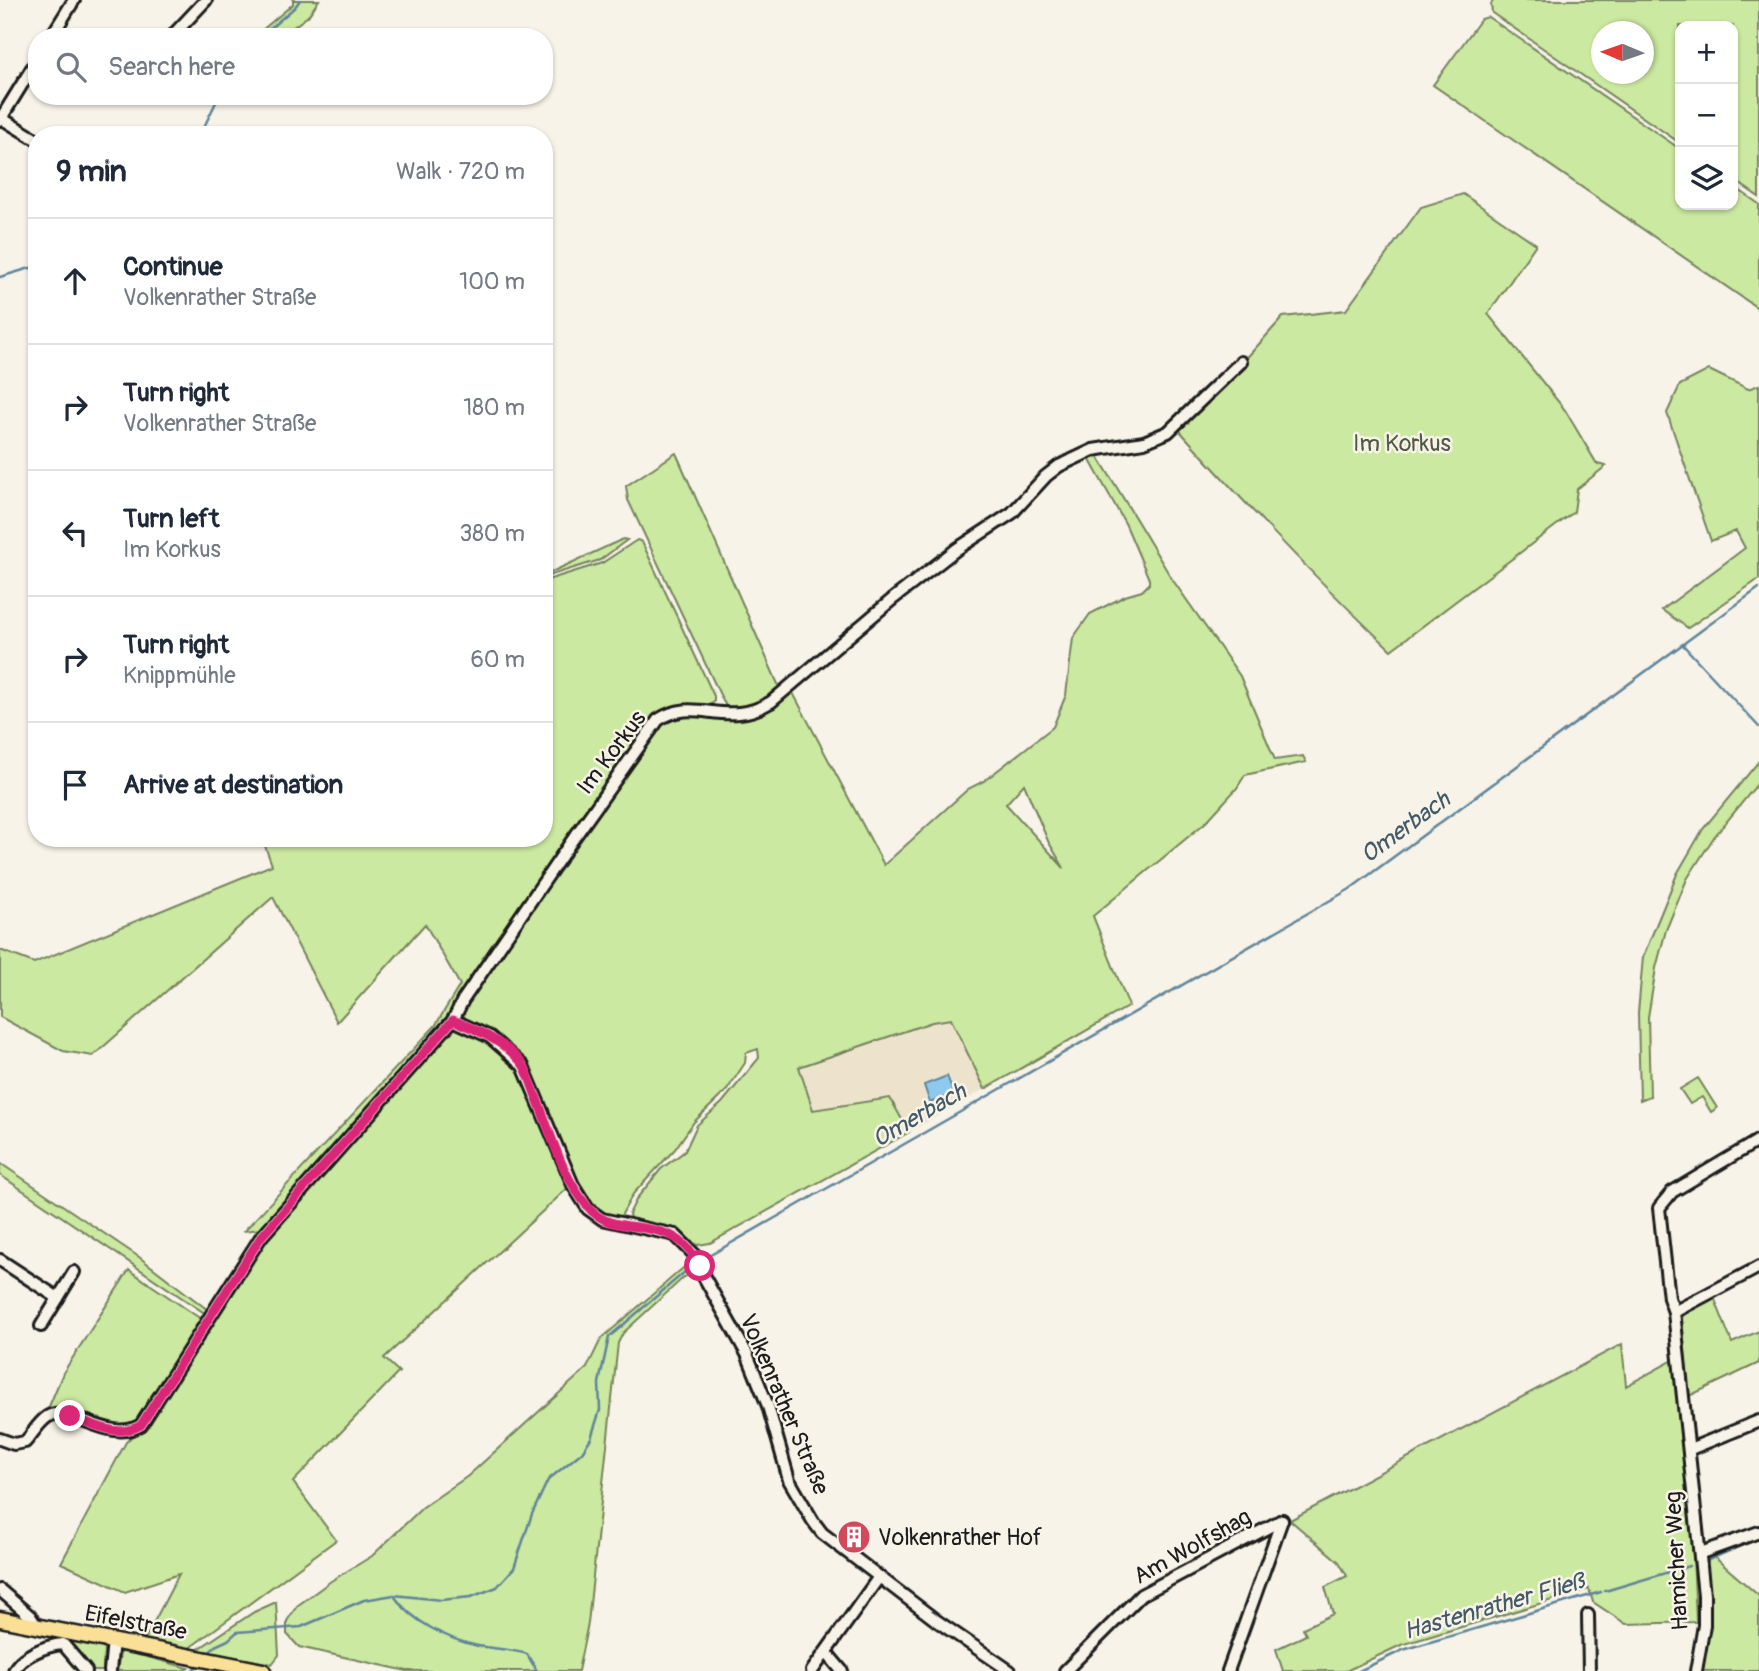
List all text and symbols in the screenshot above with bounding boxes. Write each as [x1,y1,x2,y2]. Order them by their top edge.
north arrow [1591,21,1654,84]
map controls [1675,21,1738,210]
button: + [1675,21,1738,84]
search box [28,28,553,105]
icon: search [52,48,90,86]
text: Search here [108,51,235,83]
button: − [1675,84,1738,147]
button: layers [1675,147,1738,210]
text: 9 min [56,153,127,190]
text: Walk · 720 m [396,157,525,186]
text: Continue [123,251,223,283]
icon: ahead [56,262,94,300]
text: 100 m [459,267,525,296]
text: Volkenrather Straße [123,283,316,312]
text: Turn right [123,377,229,409]
icon: right [56,388,94,426]
text: 180 m [463,393,525,422]
text: Volkenrather Straße [123,409,316,438]
park label: Im Korkus [1353,429,1451,458]
text: Turn left [123,503,219,535]
icon: left [56,514,94,552]
text: 380 m [459,519,525,548]
text: Im Korkus [123,535,221,564]
text: Turn right [123,629,229,661]
icon: right [56,640,94,678]
text: 60 m [470,645,525,674]
text: Knippmühle [123,661,236,690]
street label: Im Korkus [570,705,652,800]
icon: arrive [56,766,94,804]
text: Arrive at destination [123,769,343,801]
water label: Omerbach [1355,784,1457,870]
water label: Omerbach [867,1076,973,1154]
route start [684,1250,715,1281]
street label: Volkenrather Straße [733,1310,836,1499]
route end [54,1400,85,1431]
street label: Hamicher Weg [1658,1491,1695,1631]
street label: Am Wolfshag [1128,1502,1256,1591]
building icon: Volkenrather Hof [835,1518,873,1556]
place label: Volkenrather Hof [878,1523,1042,1552]
water label: Hastenrather Fließ [1400,1566,1591,1646]
street label: Eifelstraße [83,1598,190,1647]

